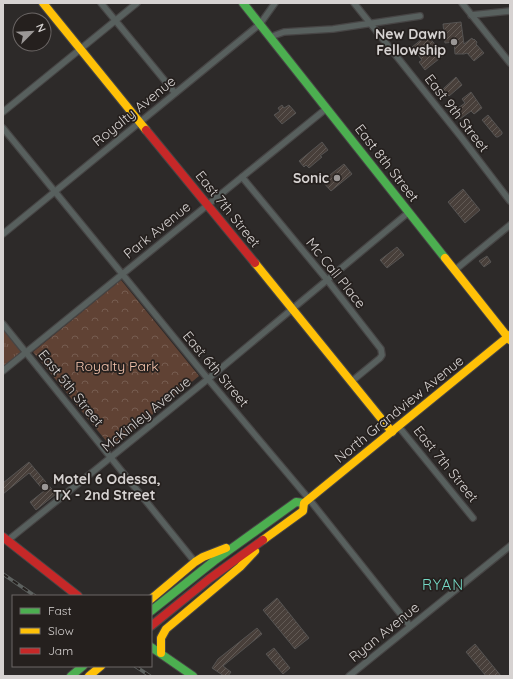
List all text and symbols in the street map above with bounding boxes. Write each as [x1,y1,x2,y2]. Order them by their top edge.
north arrow [12,12,52,52]
text: N [33,21,49,34]
place label: New Dawn Fellowship [375,25,446,59]
marker: New Dawn Fellowship [449,37,459,47]
street label: East 9th Street [421,70,493,156]
street label: Royalty Avenue [89,72,179,150]
street label: East 8th Street [351,120,423,206]
street label: East 7th Street [192,167,265,251]
place label: Sonic [293,169,329,187]
marker: Sonic [332,173,342,183]
street label: Park Avenue [120,197,194,263]
street label: Mc Call Place [302,234,370,312]
street label: East 6th Street [179,327,253,411]
street label: East 5th Street [34,346,108,430]
street label: North Grandview Avenue [331,351,467,467]
park label: Royalty Park [75,357,159,375]
street label: McKinley Avenue [98,372,194,456]
street label: East 7th Street [410,422,483,506]
place label: Motel 6 Odessa, TX - 2nd Street [53,470,161,504]
marker: Motel 6 Odessa, TX - 2nd Street [40,482,50,492]
district label: RYAN [422,575,464,594]
legend [12,595,152,667]
street label: Ryan Avenue [345,598,423,666]
text: Fast [48,603,72,618]
text: Slow [48,623,74,638]
text: Jam [48,643,73,658]

